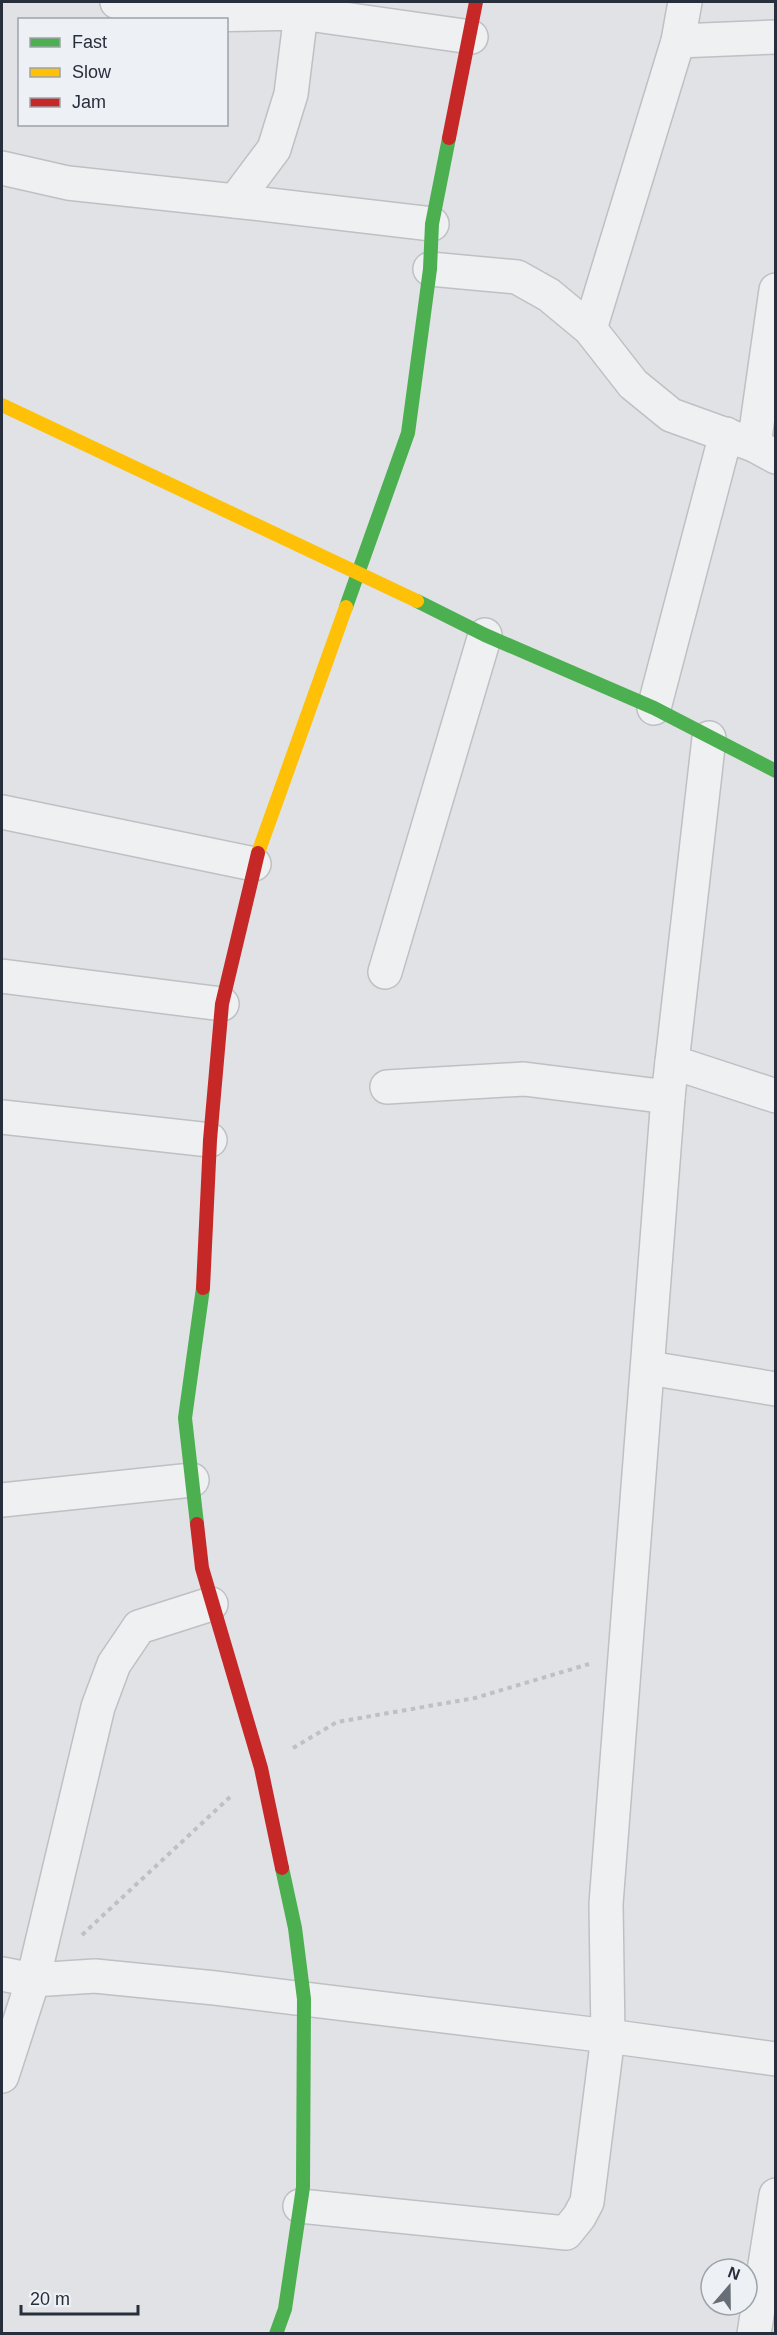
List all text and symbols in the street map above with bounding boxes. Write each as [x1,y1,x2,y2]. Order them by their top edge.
legend [18,18,228,126]
text: Fast [72,32,107,52]
text: Slow [72,62,112,82]
text: Jam [72,92,106,112]
north arrow [699,2257,759,2317]
text: N [726,2263,742,2283]
scale bar [21,2278,138,2316]
text: 20 m [30,2289,70,2309]

